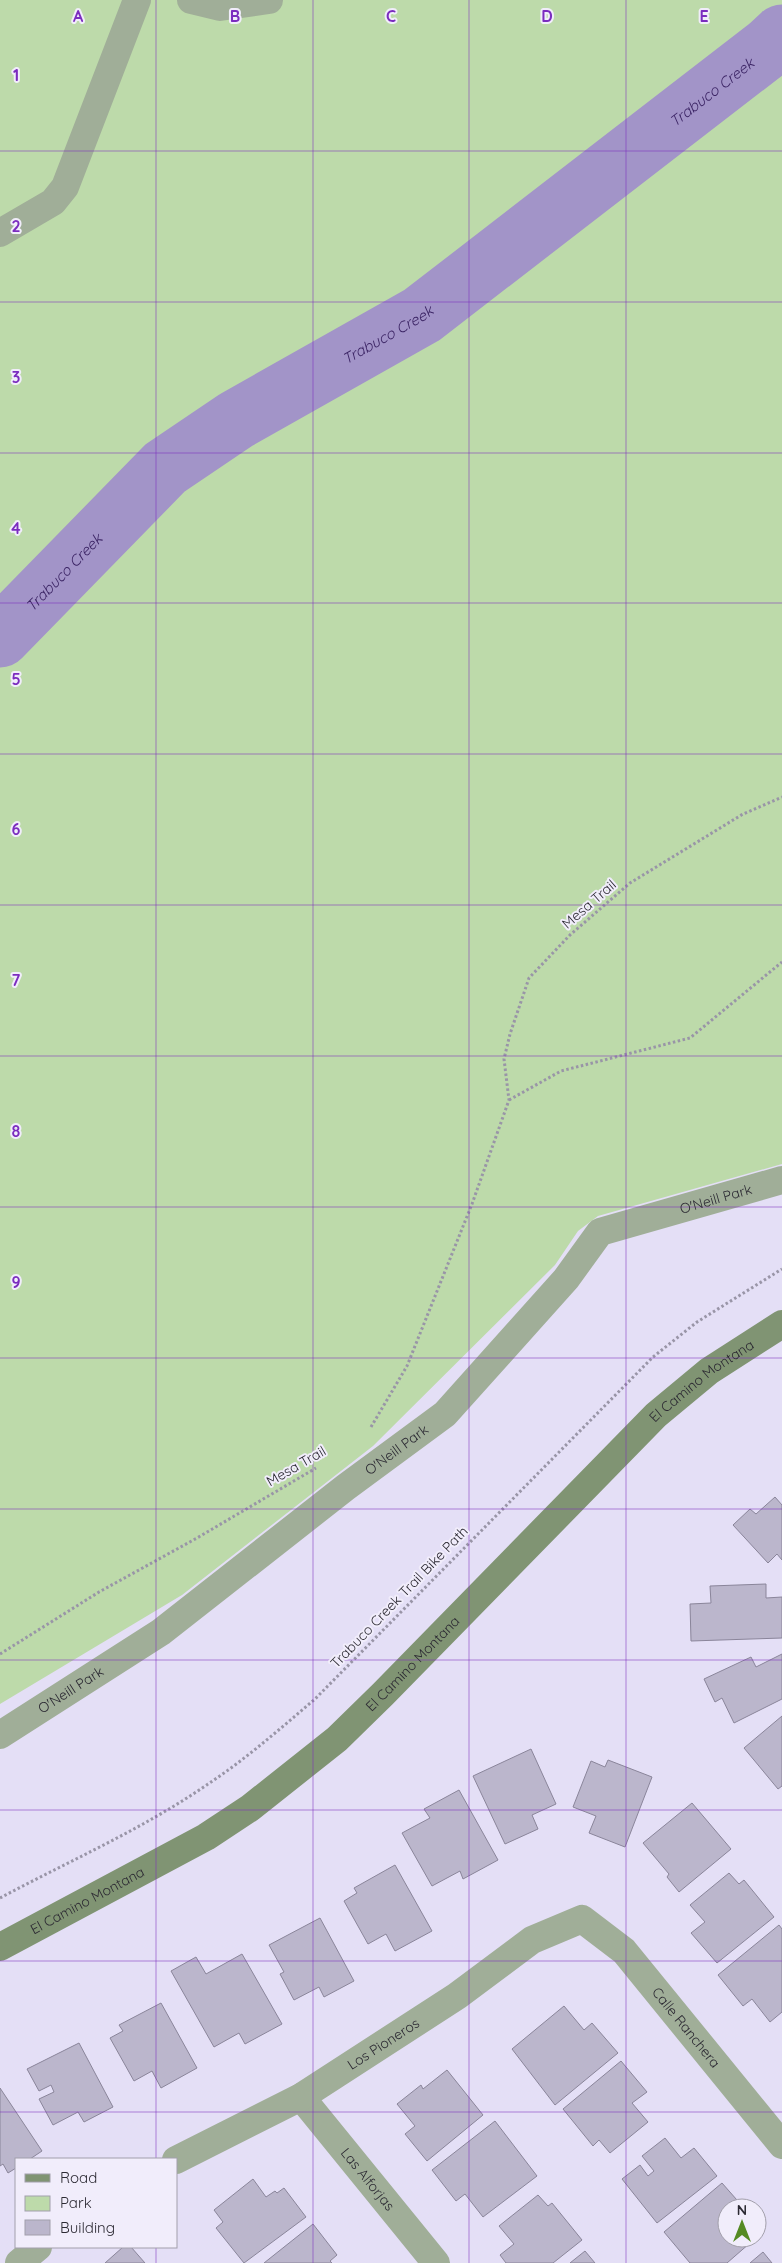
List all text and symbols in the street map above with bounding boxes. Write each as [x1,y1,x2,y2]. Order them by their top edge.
text: A [73,6,84,26]
text: B [230,6,240,26]
text: C [386,6,396,26]
text: D [541,6,553,26]
text: E [699,6,709,26]
water label: Trabuco Creek [665,52,759,130]
text: 1 [13,65,19,85]
text: 2 [11,216,21,236]
water label: Trabuco Creek [339,299,438,368]
text: 3 [12,367,20,387]
text: 4 [11,518,21,538]
water label: Trabuco Creek [21,527,107,615]
text: 5 [11,669,21,689]
text: 6 [12,819,21,839]
street label: Mesa Trail [558,876,620,932]
text: 7 [12,970,21,990]
text: 8 [12,1121,21,1141]
street label: O'Neill Park [678,1180,754,1218]
text: 9 [11,1272,21,1292]
street label: El Camino Montana [645,1336,757,1426]
street label: O'Neill Park [361,1420,432,1479]
street label: Mesa Trail [263,1442,329,1490]
street label: Trabuco Creek Trail Bike Path [326,1522,472,1672]
street label: El Camino Montana [362,1612,463,1715]
street label: O'Neill Park [35,1662,107,1717]
street label: El Camino Montana [27,1863,147,1938]
street label: Calle Ranchera [648,1984,724,2071]
street label: Los Pioneros [344,2014,423,2074]
street label: Las Alforjas [337,2144,399,2214]
legend [15,2158,178,2248]
text: Road [60,2168,97,2187]
text: Park [60,2193,92,2212]
north arrow [717,2198,767,2248]
text: N [737,2201,747,2219]
text: Building [60,2218,115,2237]

